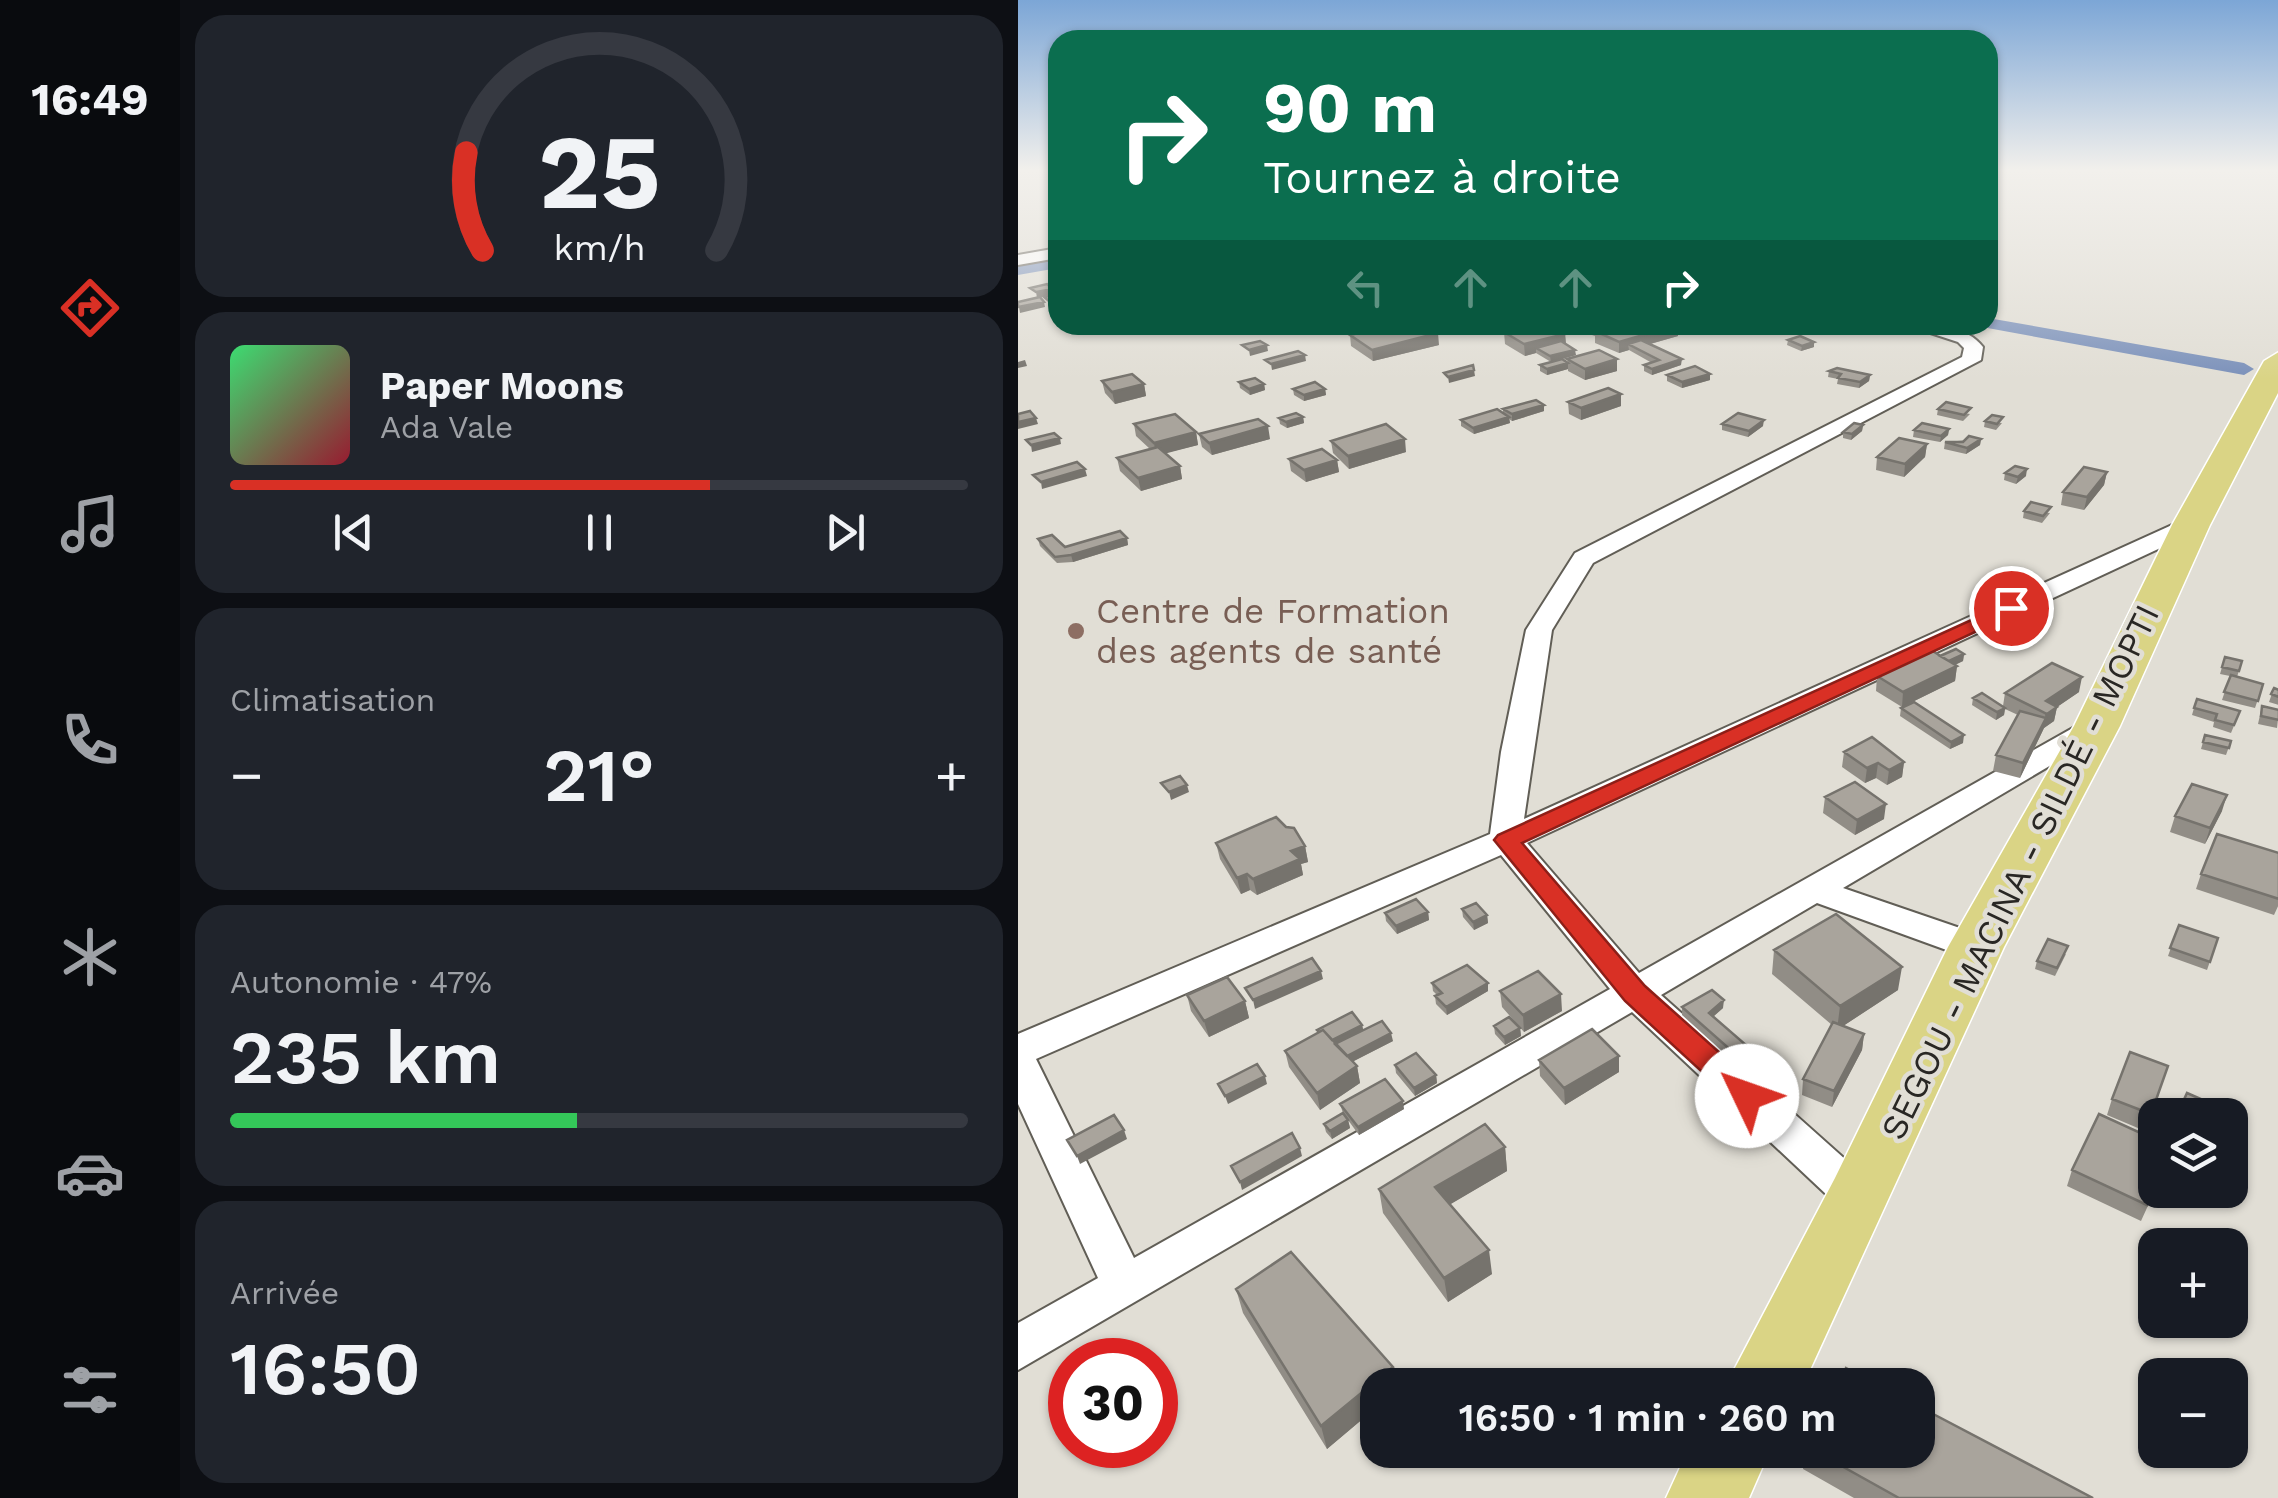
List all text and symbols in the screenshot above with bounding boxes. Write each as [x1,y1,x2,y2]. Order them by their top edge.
text: 90 m [1263,67,1437,149]
icon: right [1098,70,1228,200]
text: 16:49 [31,73,149,126]
text: 25 [538,111,660,233]
text: Tournez à droite [1263,151,1621,204]
text: km/h [553,227,645,269]
icon: left [1338,260,1393,315]
icon: ahead [1443,260,1498,315]
icon: ahead [1548,260,1603,315]
icon: right [1653,260,1708,315]
icon: directions [55,273,125,343]
text: Paper Moons [380,364,624,408]
text: Ada Vale [380,408,513,446]
icon: music [55,489,125,559]
icon: previous [326,505,381,560]
icon: pause [572,505,627,560]
icon: next [818,505,873,560]
pin [1969,566,2054,651]
icon: arrive [1984,581,2039,636]
place label: Centre de Formation des agents de santé [1096,590,1450,672]
street label: SEGOU - MACINA - SILDÉ - MOPTI [1872,598,2168,1146]
marker: Centre de Formation des agents de santé [1065,620,1087,642]
text: Climatisation [230,681,435,719]
icon: phone [55,705,125,775]
text: 21° [543,731,655,819]
text: − [230,743,263,807]
text: + [935,743,968,807]
icon: climate [55,922,125,992]
text: Autonomie · 47% [230,963,492,1001]
text: 235 km [230,1013,501,1101]
position arrow [1695,1044,1799,1148]
map controls [2138,1098,2248,1468]
button: layers [2138,1098,2248,1208]
icon: car [55,1138,125,1208]
button: + [2138,1228,2248,1338]
text: Arrivée [230,1274,339,1312]
text: 16:50 [230,1324,421,1412]
speed limit sign: 30 [1048,1338,1178,1468]
icon: filters [55,1355,125,1425]
button: − [2138,1358,2248,1468]
text: 16:50 · 1 min · 260 m [1459,1396,1836,1440]

